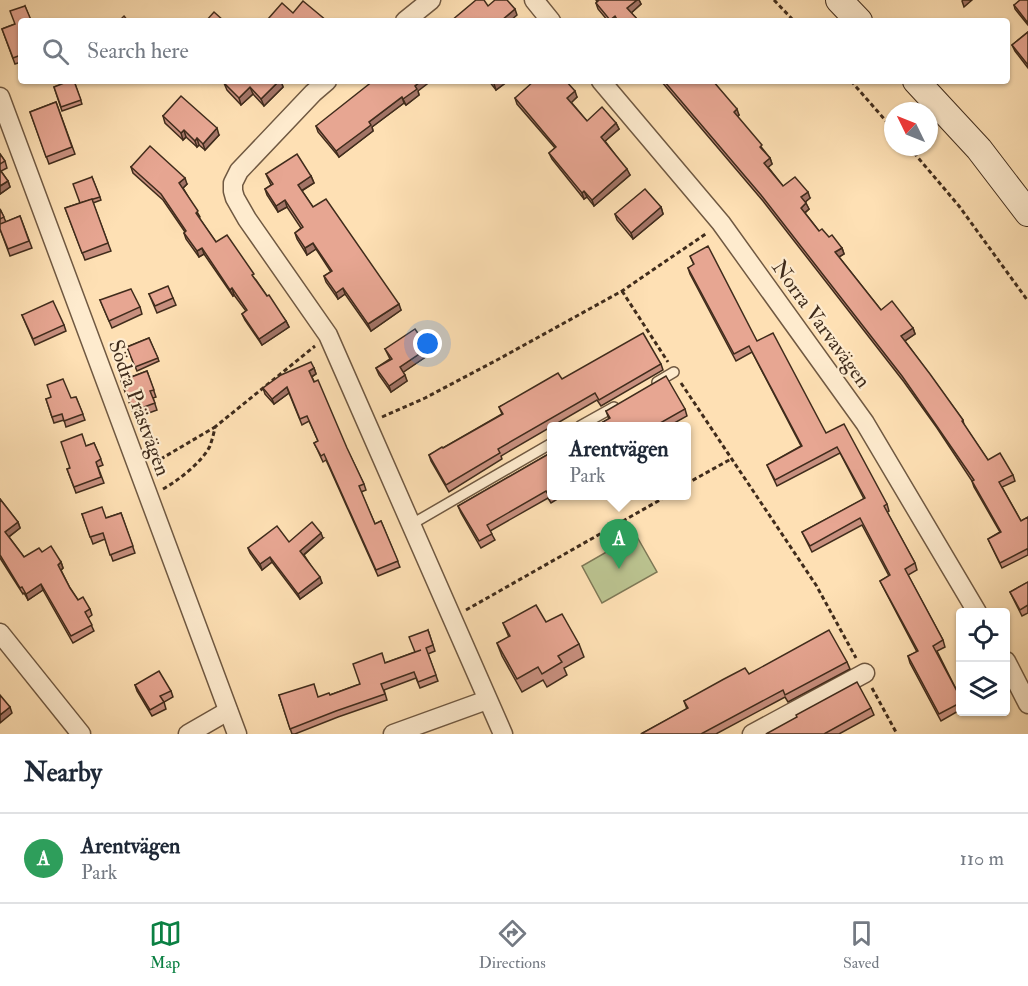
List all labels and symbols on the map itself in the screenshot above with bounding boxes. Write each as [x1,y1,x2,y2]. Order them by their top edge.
north arrow [884,102,938,156]
street label: Norra Varvavägen [765,255,877,393]
your location [413,329,442,358]
street label: Södra Prästvägen [102,336,176,480]
pin: A [600,520,638,569]

